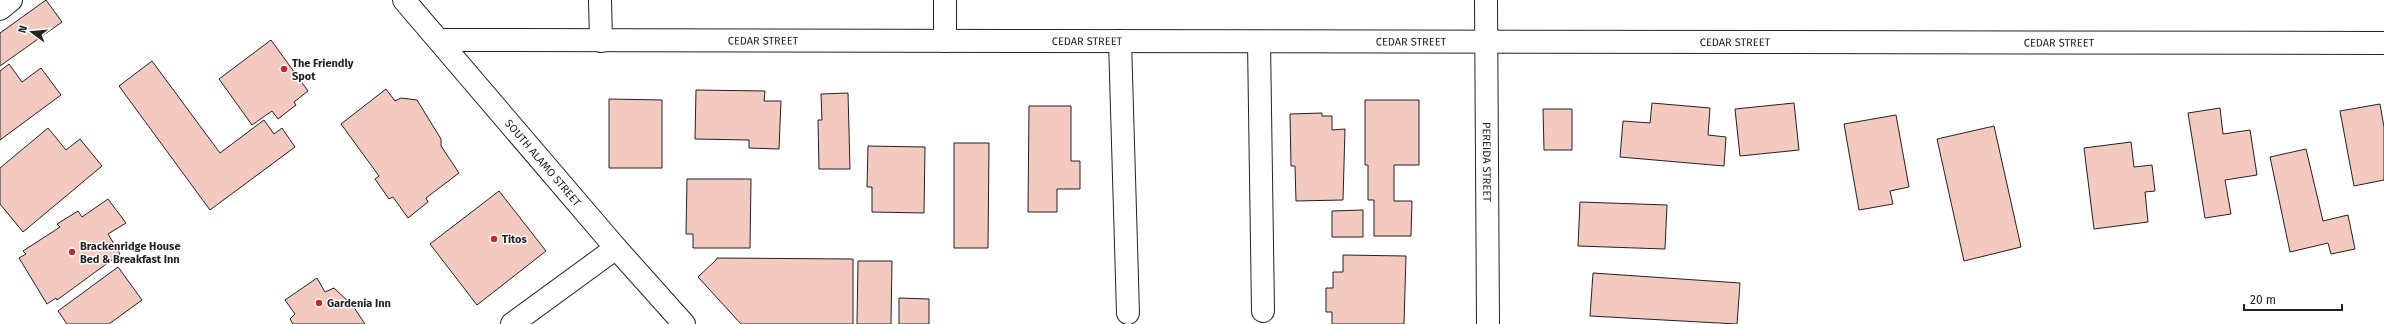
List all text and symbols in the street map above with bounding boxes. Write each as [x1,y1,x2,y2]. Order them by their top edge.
north arrow [12,12,52,52]
text: N [16,24,30,35]
street label: CEDAR STREET [728,34,799,48]
street label: CEDAR STREET [1052,35,1123,48]
street label: CEDAR STREET [1376,35,1447,49]
street label: CEDAR STREET [1700,36,1771,49]
street label: CEDAR STREET [2024,36,2095,50]
place label: The Friendly Spot [292,57,354,83]
marker: The Friendly Spot [279,64,289,74]
street label: SOUTH ALAMO STREET [502,117,583,209]
street label: PEREIDA STREET [1480,122,1493,202]
place label: Titos [502,233,528,246]
marker: Titos [489,234,499,244]
place label: Brackenridge House Bed & Breakfast Inn [80,240,181,266]
marker: Brackenridge House Bed & Breakfast Inn [67,247,77,257]
scale bar [2244,286,2342,312]
text: 20 m [2250,293,2276,307]
place label: Gardenia Inn [327,297,391,310]
marker: Gardenia Inn [314,298,324,308]

